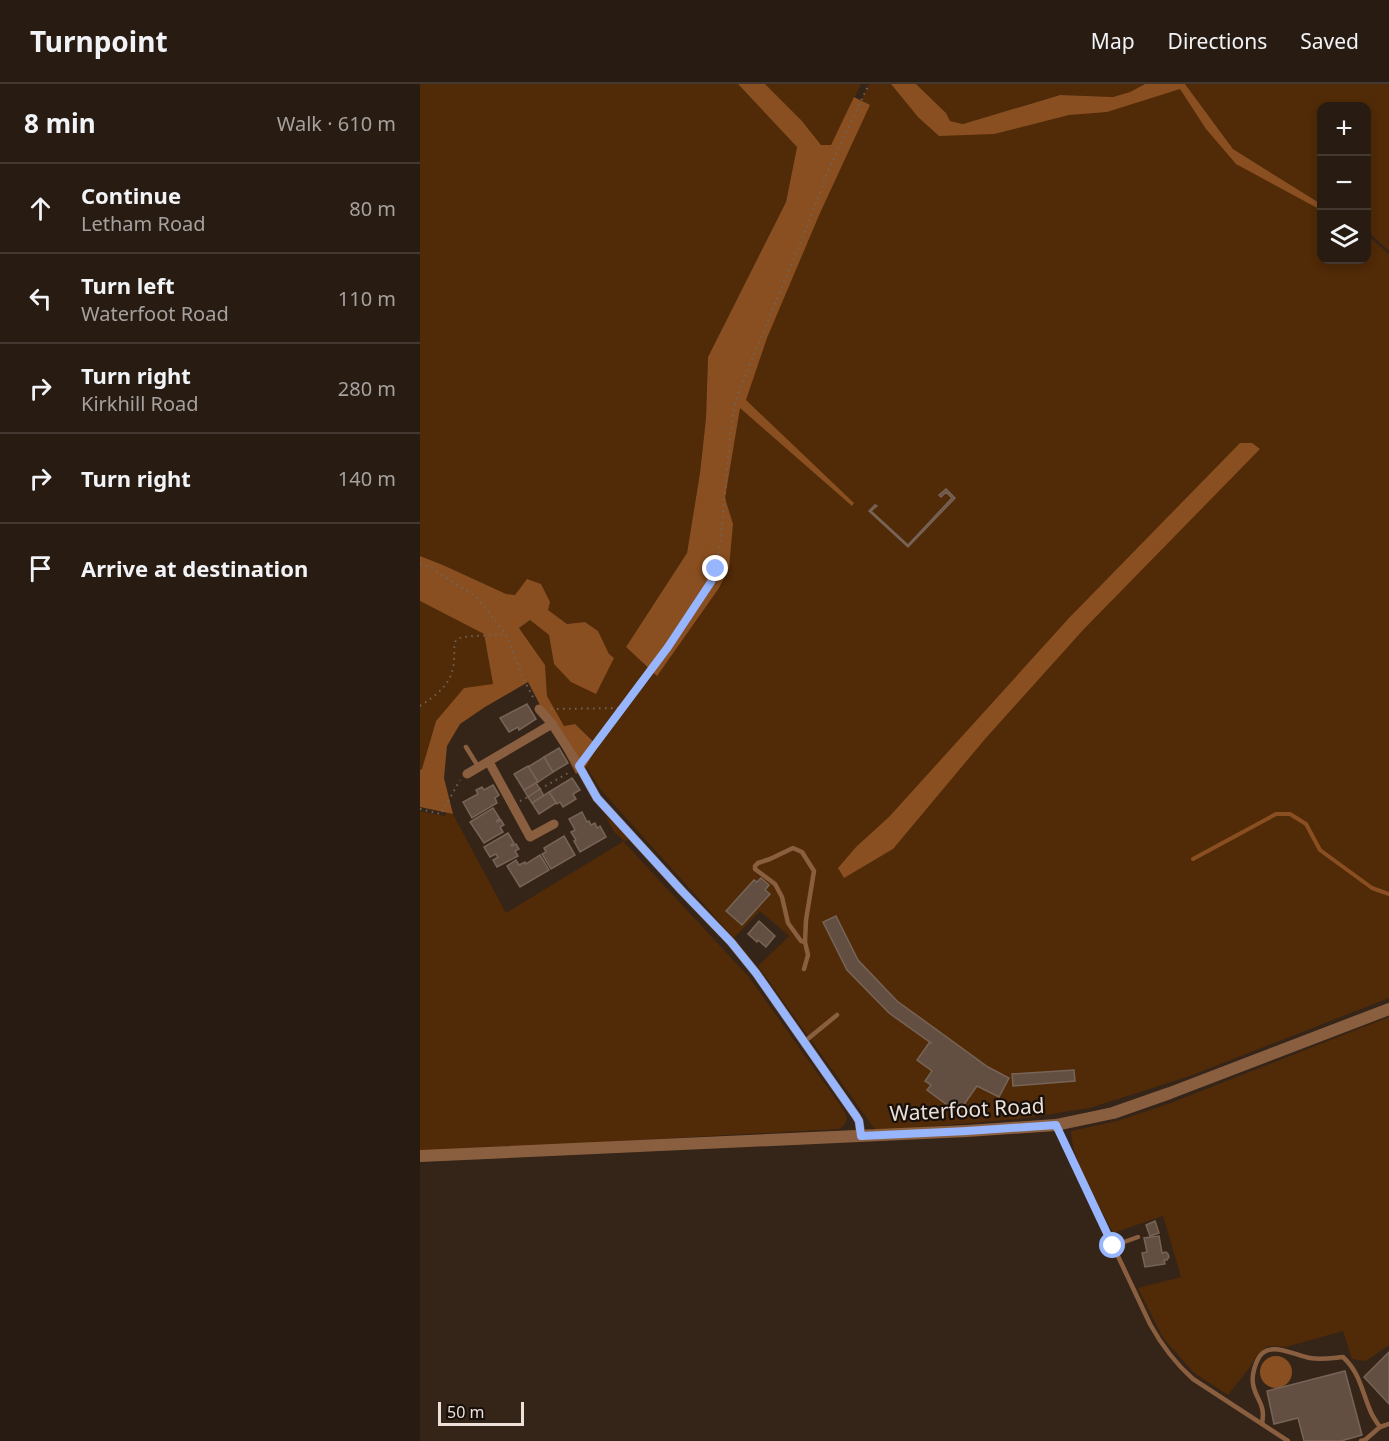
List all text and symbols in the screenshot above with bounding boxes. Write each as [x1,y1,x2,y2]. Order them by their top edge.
text: Turnpoint [30,22,168,60]
text: Map [1091,27,1135,55]
text: Directions [1168,27,1267,55]
text: Saved [1300,27,1359,55]
map controls [1317,102,1371,264]
button: + [1317,102,1371,156]
text: 8 min [24,105,96,141]
text: Walk · 610 m [277,110,396,137]
button: − [1317,156,1371,210]
text: Continue [81,180,181,210]
icon: ahead [24,192,57,225]
text: 80 m [349,195,396,222]
text: Letham Road [81,210,206,237]
button: layers [1317,210,1371,264]
text: Turn left [81,270,175,300]
icon: left [24,282,57,315]
text: 110 m [338,285,396,312]
text: Waterfoot Road [81,300,229,327]
text: Turn right [81,360,191,390]
icon: right [24,372,57,405]
text: 280 m [338,375,396,402]
text: Kirkhill Road [81,390,199,417]
icon: right [24,462,57,495]
text: Turn right [81,463,191,493]
text: 140 m [338,465,396,492]
icon: arrive [24,552,57,585]
text: Arrive at destination [81,553,308,583]
route end [702,555,728,581]
street label: Waterfoot Road [889,1091,1045,1127]
route start [1099,1232,1125,1258]
scale bar [438,1399,524,1426]
text: 50 m [447,1401,484,1423]

